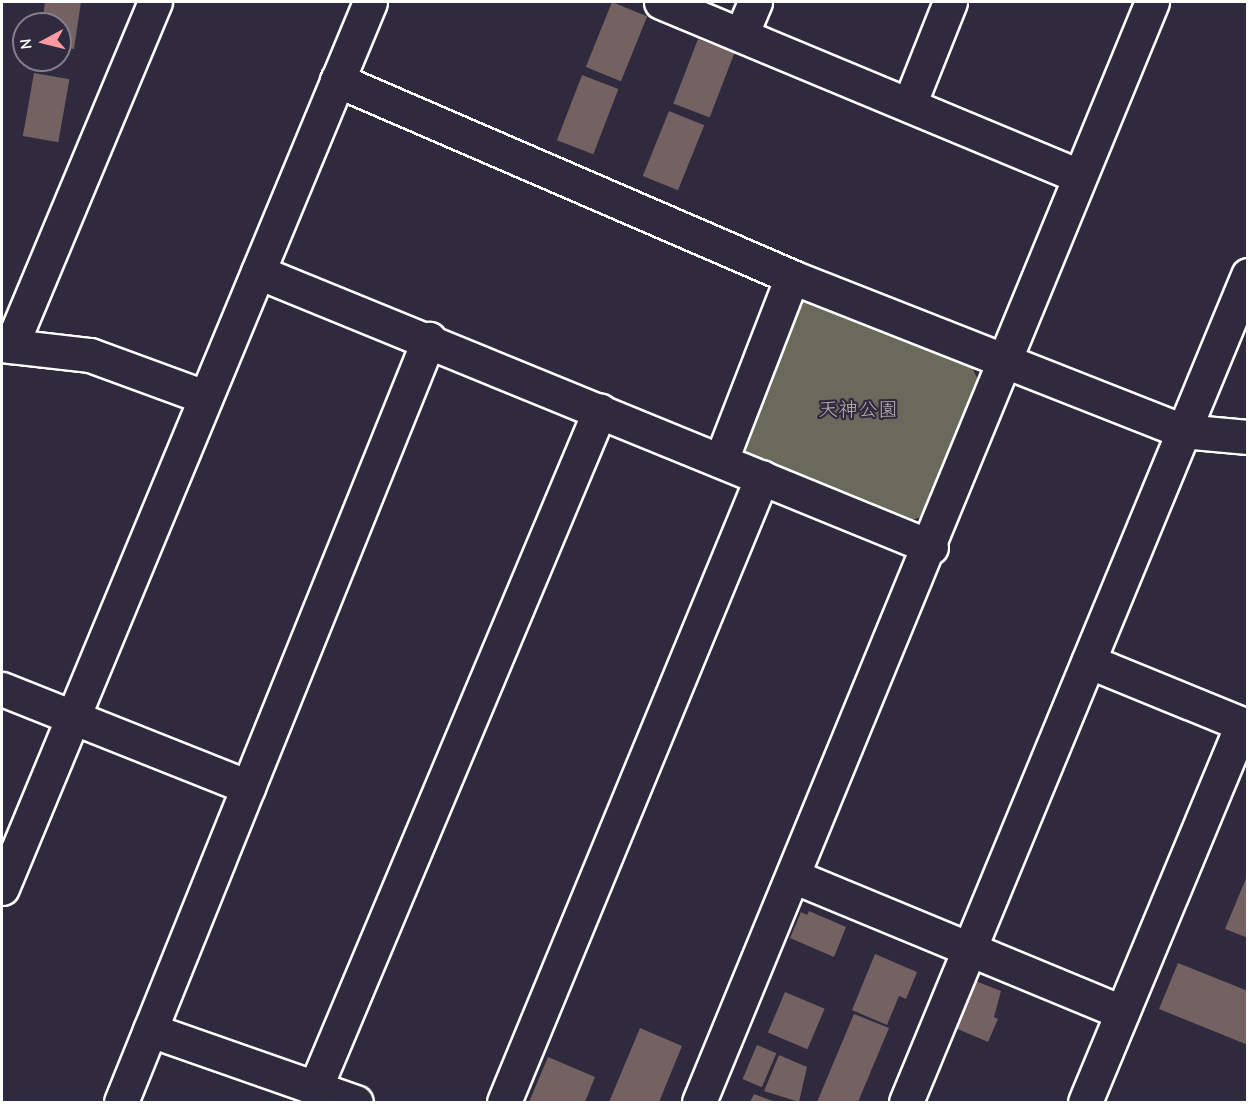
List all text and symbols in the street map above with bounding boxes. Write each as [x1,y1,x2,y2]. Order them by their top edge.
north arrow [12,12,72,72]
text: N [17,38,36,50]
park label: 天神公園 [818,397,898,421]

